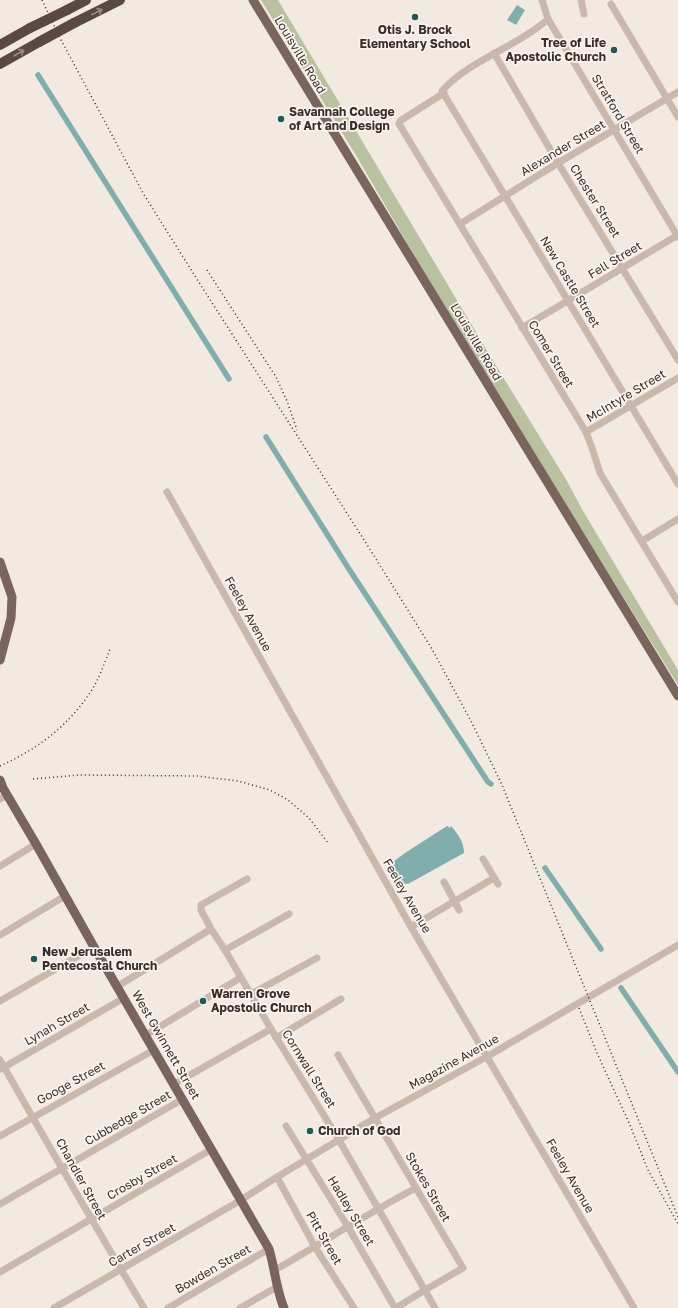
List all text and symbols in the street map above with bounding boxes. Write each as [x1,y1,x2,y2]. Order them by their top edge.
one-way arrow [91,7,103,15]
marker: Otis J. Brock Elementary School [410,12,420,22]
street label: Louisville Road [271,13,329,96]
place label: Otis J. Brock Elementary School [360,22,470,51]
place label: Tree of Life Apostolic Church [505,35,606,64]
marker: Tree of Life Apostolic Church [609,45,619,55]
one-way arrow [13,49,25,57]
street label: Stratford Street [589,71,648,156]
place label: Savannah College of Art and Design [289,104,395,133]
marker: Savannah College of Art and Design [276,114,286,124]
street label: Alexander Street [518,116,608,179]
street label: Chester Street [567,161,624,240]
street label: New Castle Street [537,233,604,330]
street label: Fell Street [585,238,645,281]
street label: Louisville Road [447,300,505,383]
street label: Comer Street [525,317,578,390]
street label: McIntyre Street [583,366,668,425]
street label: Feeley Avenue [222,574,275,654]
street label: Feeley Avenue [380,856,435,936]
place label: New Jerusalem Pentecostal Church [42,944,157,973]
marker: New Jerusalem Pentecostal Church [29,954,39,964]
place label: Warren Grove Apostolic Church [211,986,312,1015]
street label: West Gwinnett Street [129,988,204,1102]
marker: Warren Grove Apostolic Church [198,996,208,1006]
street label: Lynah Street [22,999,92,1048]
street label: Cornwall Street [279,1027,340,1111]
street label: Magazine Avenue [406,1031,501,1092]
street label: Googe Street [34,1058,108,1107]
street label: Cubbedge Street [82,1087,174,1148]
place label: Church of God [318,1123,401,1138]
marker: Church of God [305,1126,315,1136]
street label: Chandler Street [53,1135,110,1222]
street label: Feeley Avenue [543,1136,598,1216]
street label: Stokes Street [402,1149,454,1224]
street label: Crosby Street [104,1150,180,1203]
street label: Hadley Street [325,1173,378,1249]
street label: Pitt Street [303,1208,346,1267]
street label: Carter Street [106,1219,178,1270]
street label: Bowden Street [172,1241,253,1296]

